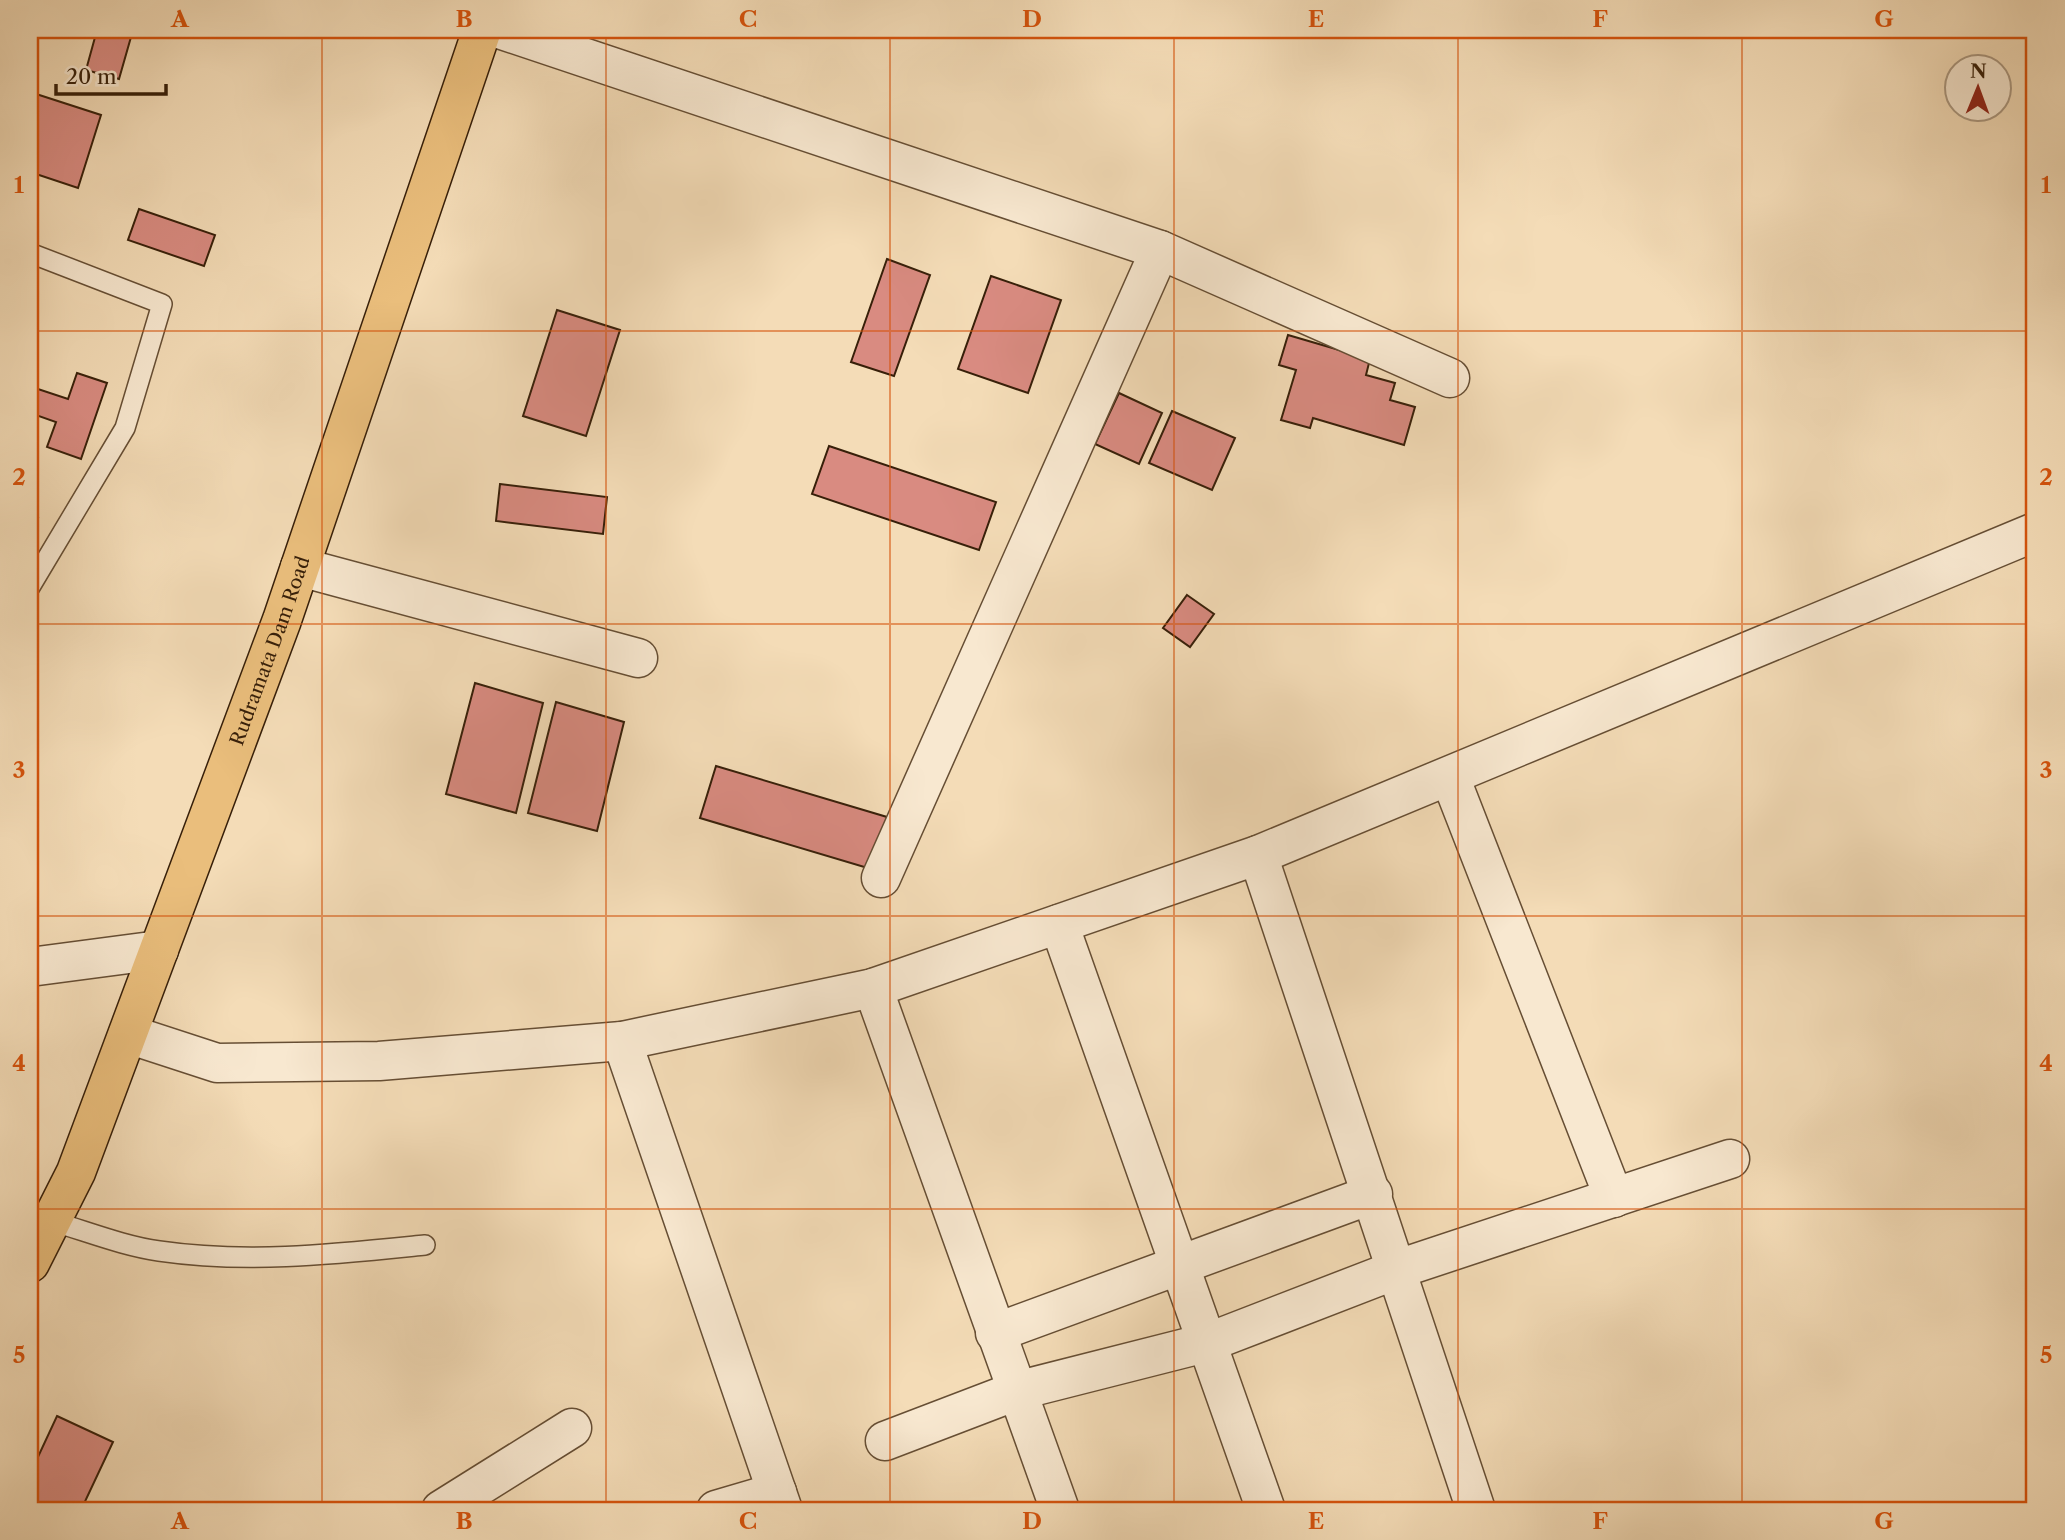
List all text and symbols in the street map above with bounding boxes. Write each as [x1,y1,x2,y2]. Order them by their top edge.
text: A [170,5,190,33]
text: B [455,5,473,33]
text: C [739,5,757,33]
text: D [1022,5,1042,33]
text: E [1308,5,1324,33]
text: F [1592,5,1608,33]
text: G [1874,5,1894,33]
scale bar [56,52,166,96]
north arrow [1942,52,2012,122]
text: N [1970,60,1987,83]
text: 20 m [66,64,117,89]
text: 1 [14,171,25,199]
text: 1 [2041,171,2052,199]
text: 2 [12,463,26,491]
text: 2 [2039,463,2053,491]
street label: Rudramata Dam Road [225,553,314,749]
text: 3 [13,756,26,784]
text: 3 [2040,756,2053,784]
text: 4 [12,1049,26,1077]
text: 4 [2039,1049,2053,1077]
text: 5 [13,1341,25,1369]
text: 5 [2040,1341,2052,1369]
text: A [170,1507,190,1535]
text: B [455,1507,473,1535]
text: C [739,1507,757,1535]
text: D [1022,1507,1042,1535]
text: E [1308,1507,1324,1535]
text: F [1592,1507,1608,1535]
text: G [1874,1507,1894,1535]

